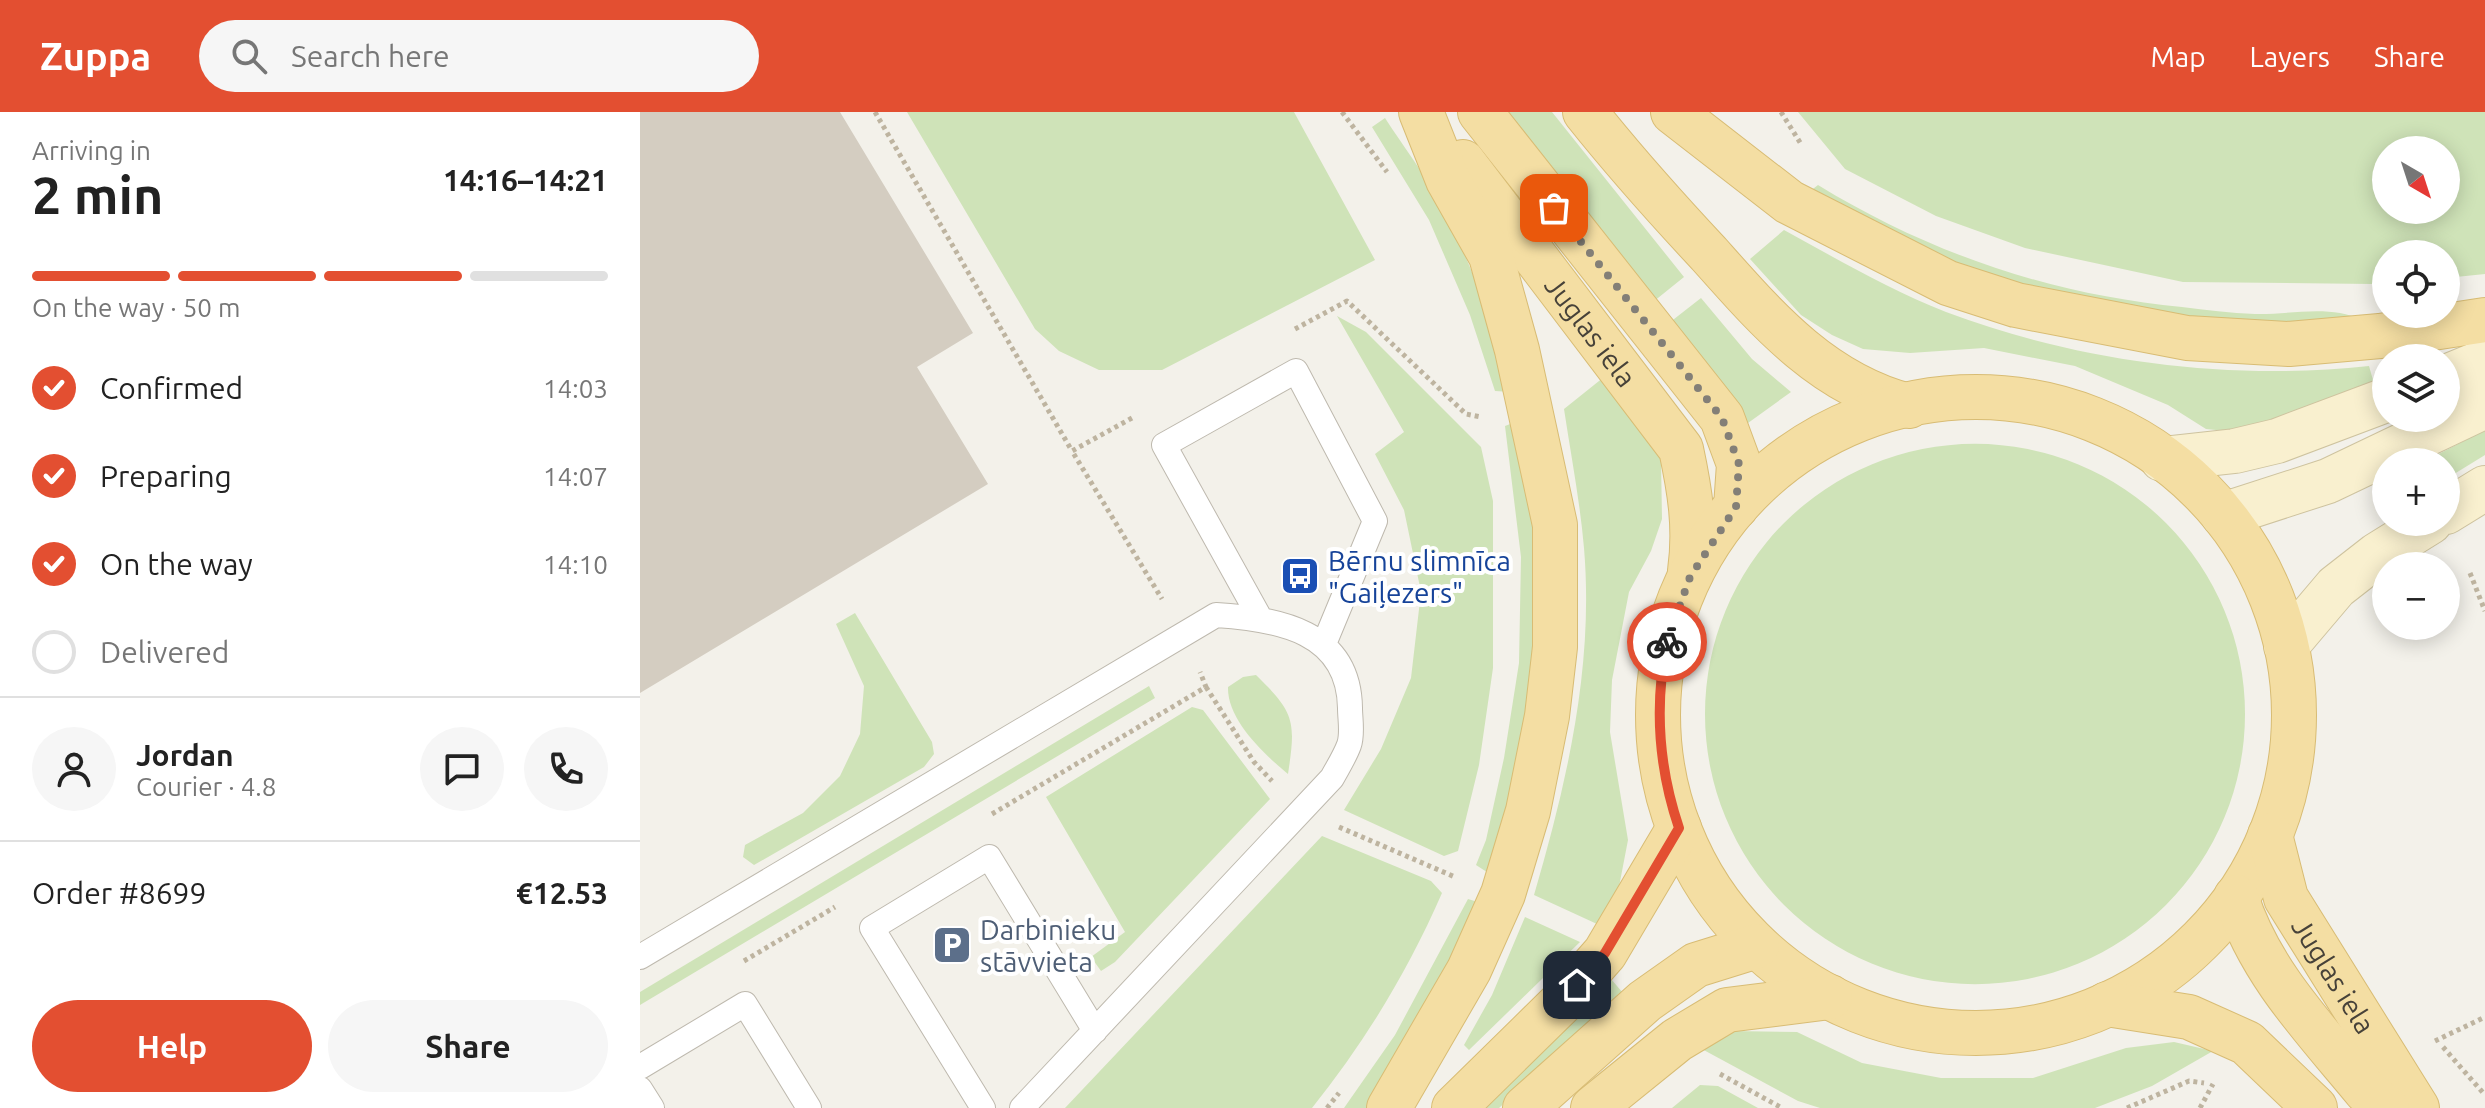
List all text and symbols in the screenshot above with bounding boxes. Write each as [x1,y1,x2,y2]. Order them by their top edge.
search box [199,20,759,92]
icon: search [227,34,271,78]
text: Zuppa [40,35,151,77]
text: Search here [291,39,450,73]
text: Map [2150,41,2206,72]
text: Layers [2250,41,2330,72]
text: Share [2374,41,2445,72]
text: Arriving in [32,136,151,165]
north arrow [2372,136,2460,224]
map controls [2372,136,2460,640]
text: 14:16–14:21 [443,163,608,197]
text: 2 min [32,166,163,224]
pin [1520,174,1588,242]
icon: bag [1532,186,1576,230]
button: locate [2372,240,2460,328]
street label: Juglas iela [1539,270,1643,392]
text: On the way · 50 m [32,293,240,322]
button: layers [2372,344,2460,432]
icon: check [32,366,76,410]
text: Confirmed [100,371,243,405]
text: 14:03 [543,374,608,403]
button: + [2372,448,2460,536]
icon: check [32,454,76,498]
text: Preparing [100,459,232,493]
text: 14:07 [543,462,608,491]
icon: check [32,542,76,586]
place label: Bērnu slimnīca "Gaiļezers" [1328,545,1511,608]
text: On the way [100,547,253,581]
text: 14:10 [543,550,608,579]
button: − [2372,552,2460,640]
bus stop icon: Bērnu slimnīca "Gaiļezers" [1279,555,1321,597]
courier [1627,602,1707,682]
icon: bike [1645,620,1689,664]
text: Delivered [100,635,229,669]
button: person [32,727,116,811]
button: chat [420,727,504,811]
button: phone [524,727,608,811]
text: Jordan [136,738,234,772]
text: Courier · 4.8 [136,772,276,801]
text: Order #8699 [32,876,206,910]
text: €12.53 [516,876,608,910]
street label: Juglas iela [2287,912,2382,1039]
place label: Darbinieku stāvvieta [980,914,1116,977]
parking icon: Darbinieku stāvvieta [931,924,973,966]
pin [1543,951,1611,1019]
icon: home [1555,963,1599,1007]
button: Help [32,1000,312,1092]
button: Share [328,1000,608,1092]

